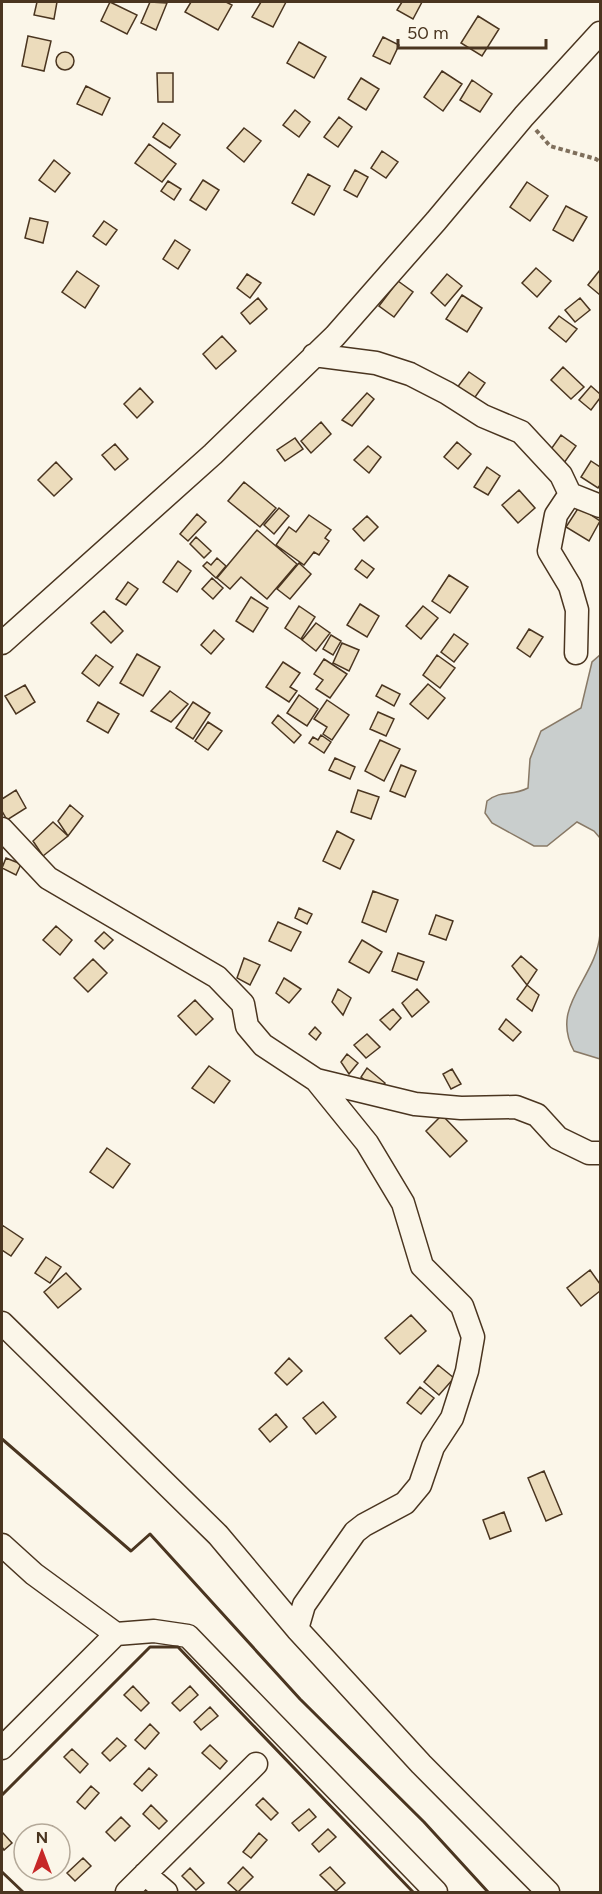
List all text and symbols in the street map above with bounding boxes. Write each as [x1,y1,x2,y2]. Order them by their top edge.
scale bar [398,12,546,50]
text: 50 m [407,22,449,44]
north arrow [12,1822,72,1882]
text: N [36,1828,48,1847]

